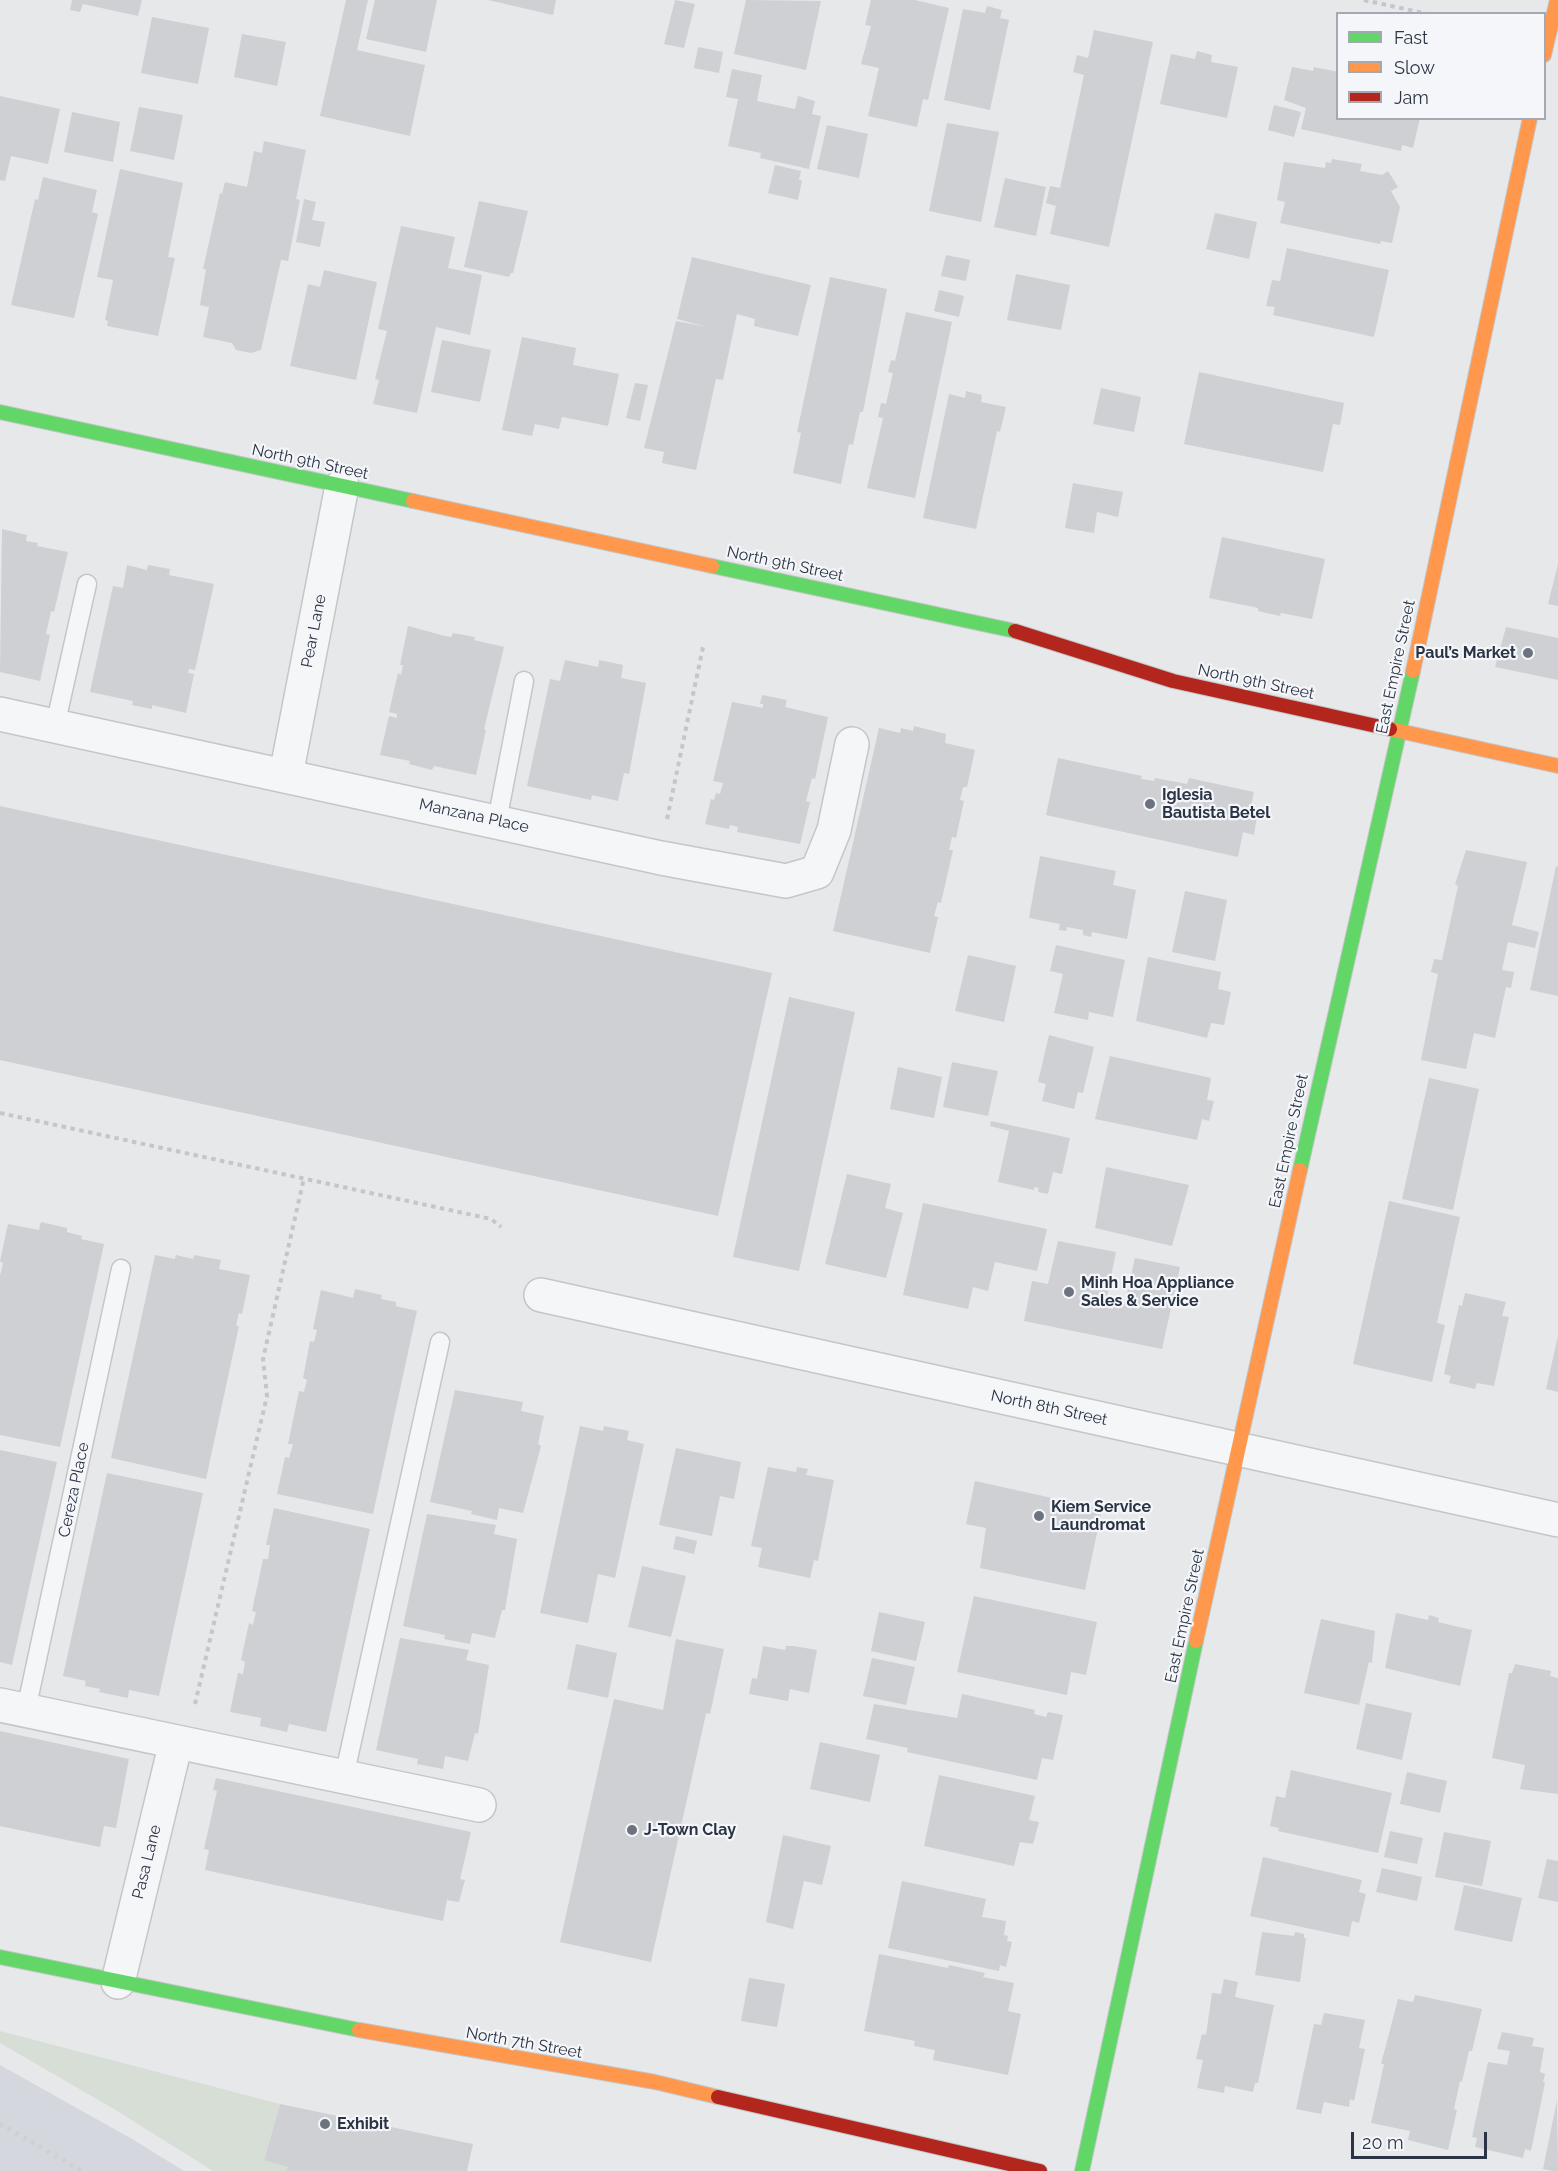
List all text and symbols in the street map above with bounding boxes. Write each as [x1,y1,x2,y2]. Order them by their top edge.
legend [1336,12,1546,120]
text: Fast [1394,27,1428,48]
text: Slow [1394,57,1435,78]
text: Jam [1394,87,1429,108]
street label: North 9th Street [250,440,370,484]
street label: North 9th Street [725,542,845,586]
street label: Pear Lane [297,593,331,669]
street label: East Empire Street [1372,598,1420,736]
place label: Paul’s Market [1415,643,1516,663]
marker: Paul’s Market [1521,646,1535,660]
street label: North 9th Street [1196,660,1316,704]
place label: Iglesia Bautista Betel [1162,785,1270,823]
street label: Manzana Place [417,795,531,837]
marker: Iglesia Bautista Betel [1143,797,1157,811]
street label: East Empire Street [1265,1072,1313,1210]
place label: Minh Hoa Appliance Sales & Service [1081,1273,1234,1311]
marker: Minh Hoa Appliance Sales & Service [1062,1285,1076,1299]
street label: North 8th Street [989,1386,1109,1430]
street label: Cereza Place [55,1441,93,1539]
place label: Kiem Service Laundromat [1051,1497,1151,1535]
marker: Kiem Service Laundromat [1032,1509,1046,1523]
street label: East Empire Street [1161,1547,1209,1685]
place label: J-Town Clay [644,1820,736,1840]
street label: Pasa Lane [129,1823,165,1901]
marker: J-Town Clay [625,1823,639,1837]
street label: North 7th Street [464,2023,584,2063]
place label: Exhibit [337,2114,389,2134]
marker: Exhibit [318,2117,332,2131]
scale bar [1354,2120,1490,2158]
text: 20 m [1362,2132,1404,2153]

